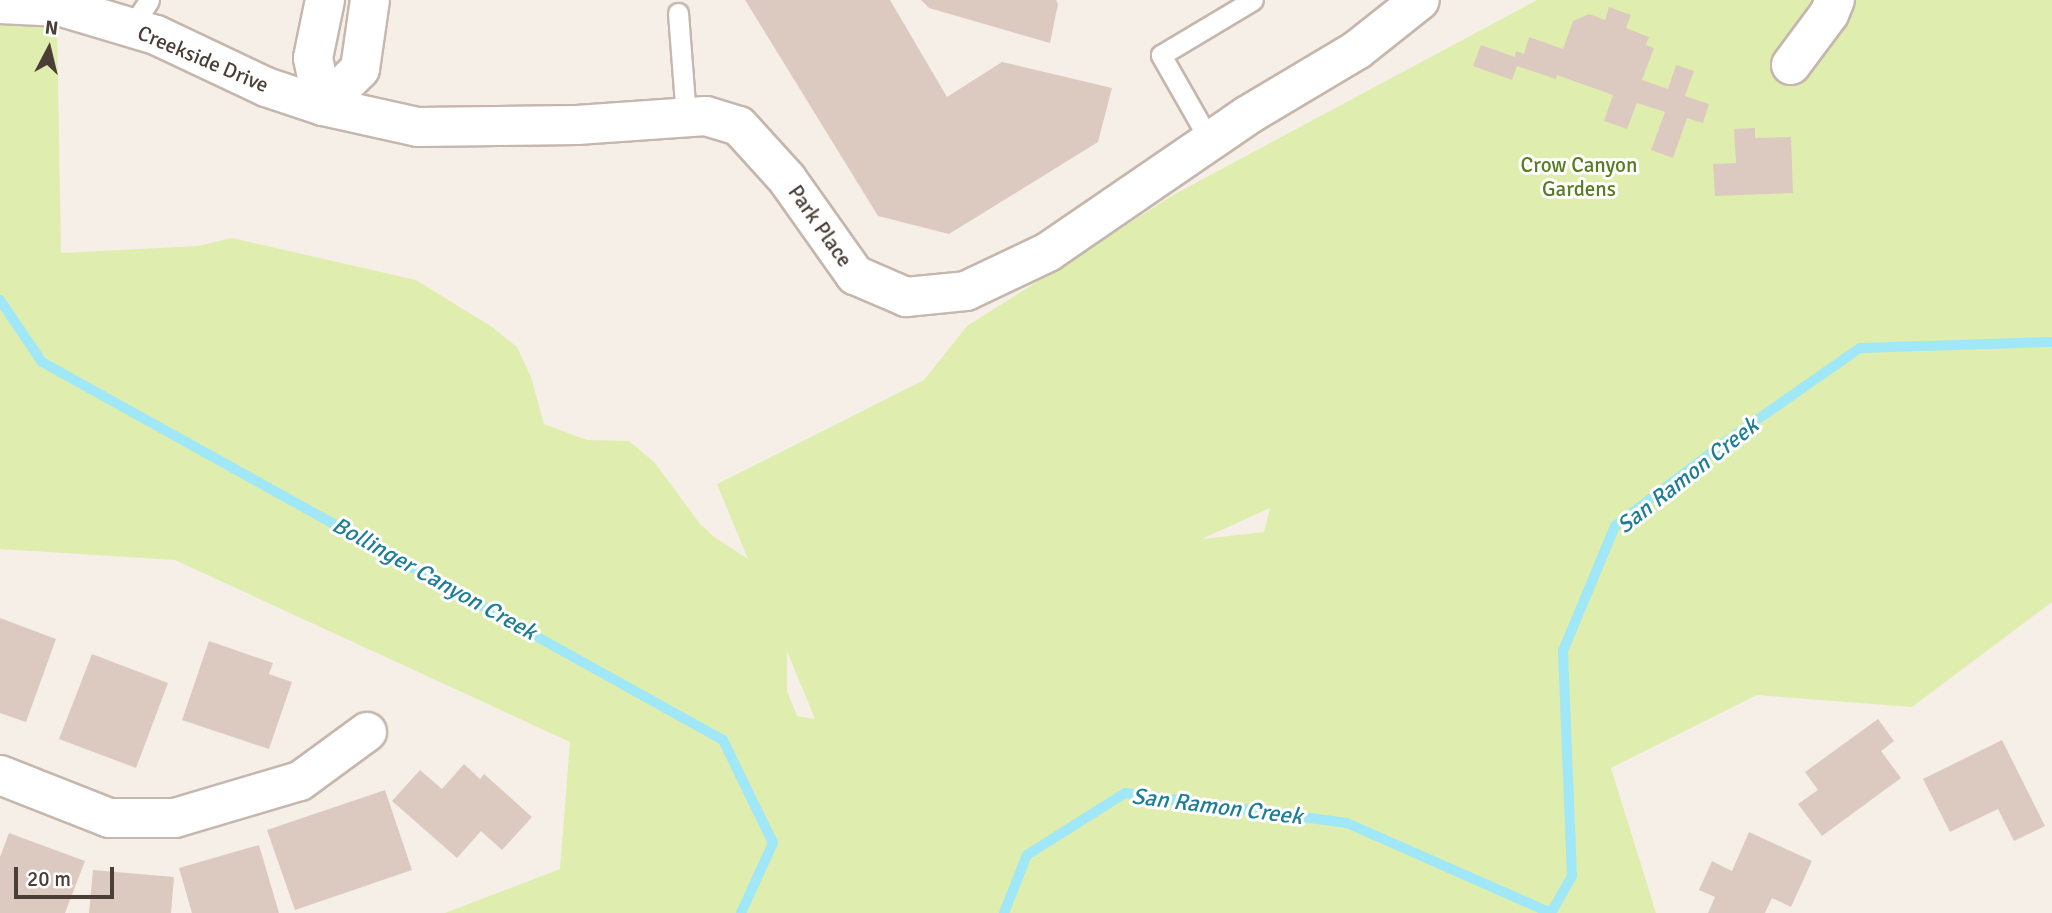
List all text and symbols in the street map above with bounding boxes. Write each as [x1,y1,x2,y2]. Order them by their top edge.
north arrow [14,14,84,84]
text: N [44,15,60,41]
street label: Creekside Drive [134,20,272,98]
park label: Crow Canyon Gardens [1521,152,1637,202]
street label: Park Place [783,180,857,272]
water label: San Ramon Creek [1612,412,1764,540]
water label: Bollinger Canyon Creek [327,511,541,647]
water label: San Ramon Creek [1130,783,1304,831]
scale bar [18,853,117,897]
text: 20 m [27,866,71,892]

